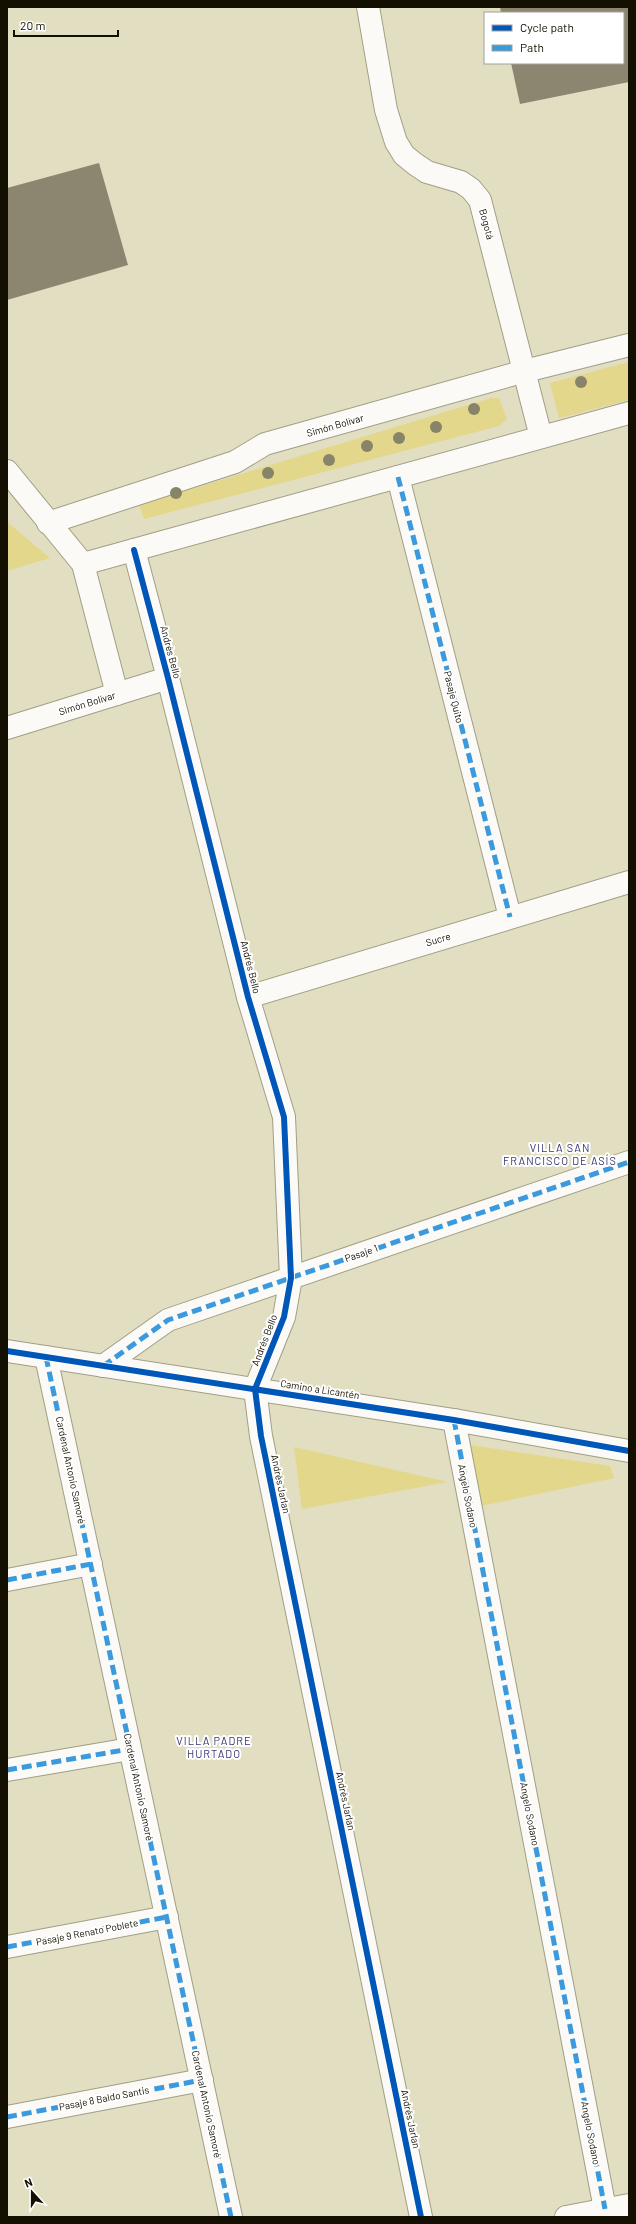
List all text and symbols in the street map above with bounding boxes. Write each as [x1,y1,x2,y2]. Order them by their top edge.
scale bar [14,12,118,38]
legend [484,12,624,64]
text: 20 m [20,18,46,32]
text: Cycle path [520,20,574,34]
text: Path [520,40,544,54]
street label: Bogotá [477,207,497,241]
street label: Simón Bolívar [305,411,365,439]
street label: Andrés Bello [158,624,184,680]
street label: Pasaje Quito [442,670,466,724]
street label: Simón Bolívar [57,689,117,717]
street label: Sucre [424,930,452,948]
street label: Andrés Bello [239,939,263,995]
district label: VILLA SAN FRANCISCO DE ASÍS [503,1141,617,1167]
street label: Pasaje 1 [343,1242,379,1264]
street label: Andrés Bello [249,1313,279,1367]
street label: Camino a Licantén [280,1377,360,1401]
street label: Cardenal Antonio Samoré [54,1415,88,1525]
street label: Andrés Jarlan [269,1453,293,1515]
street label: Angelo Sodano [456,1463,480,1529]
street label: Cardenal Antonio Samoré [122,1732,156,1842]
district label: VILLA PADRE HURTADO [176,1734,252,1760]
street label: Andrés Jarlan [334,1770,358,1832]
street label: Angelo Sodano [518,1781,542,1847]
street label: Pasaje 9 Renato Poblete [35,1916,139,1948]
street label: Cardenal Antonio Samoré [190,2049,224,2159]
street label: Pasaje 8 Baldo Santis [58,2083,150,2113]
street label: Andrés Jarlan [399,2088,423,2150]
street label: Angelo Sodano [579,2100,603,2166]
north arrow [12,2172,52,2212]
text: N [22,2175,34,2190]

